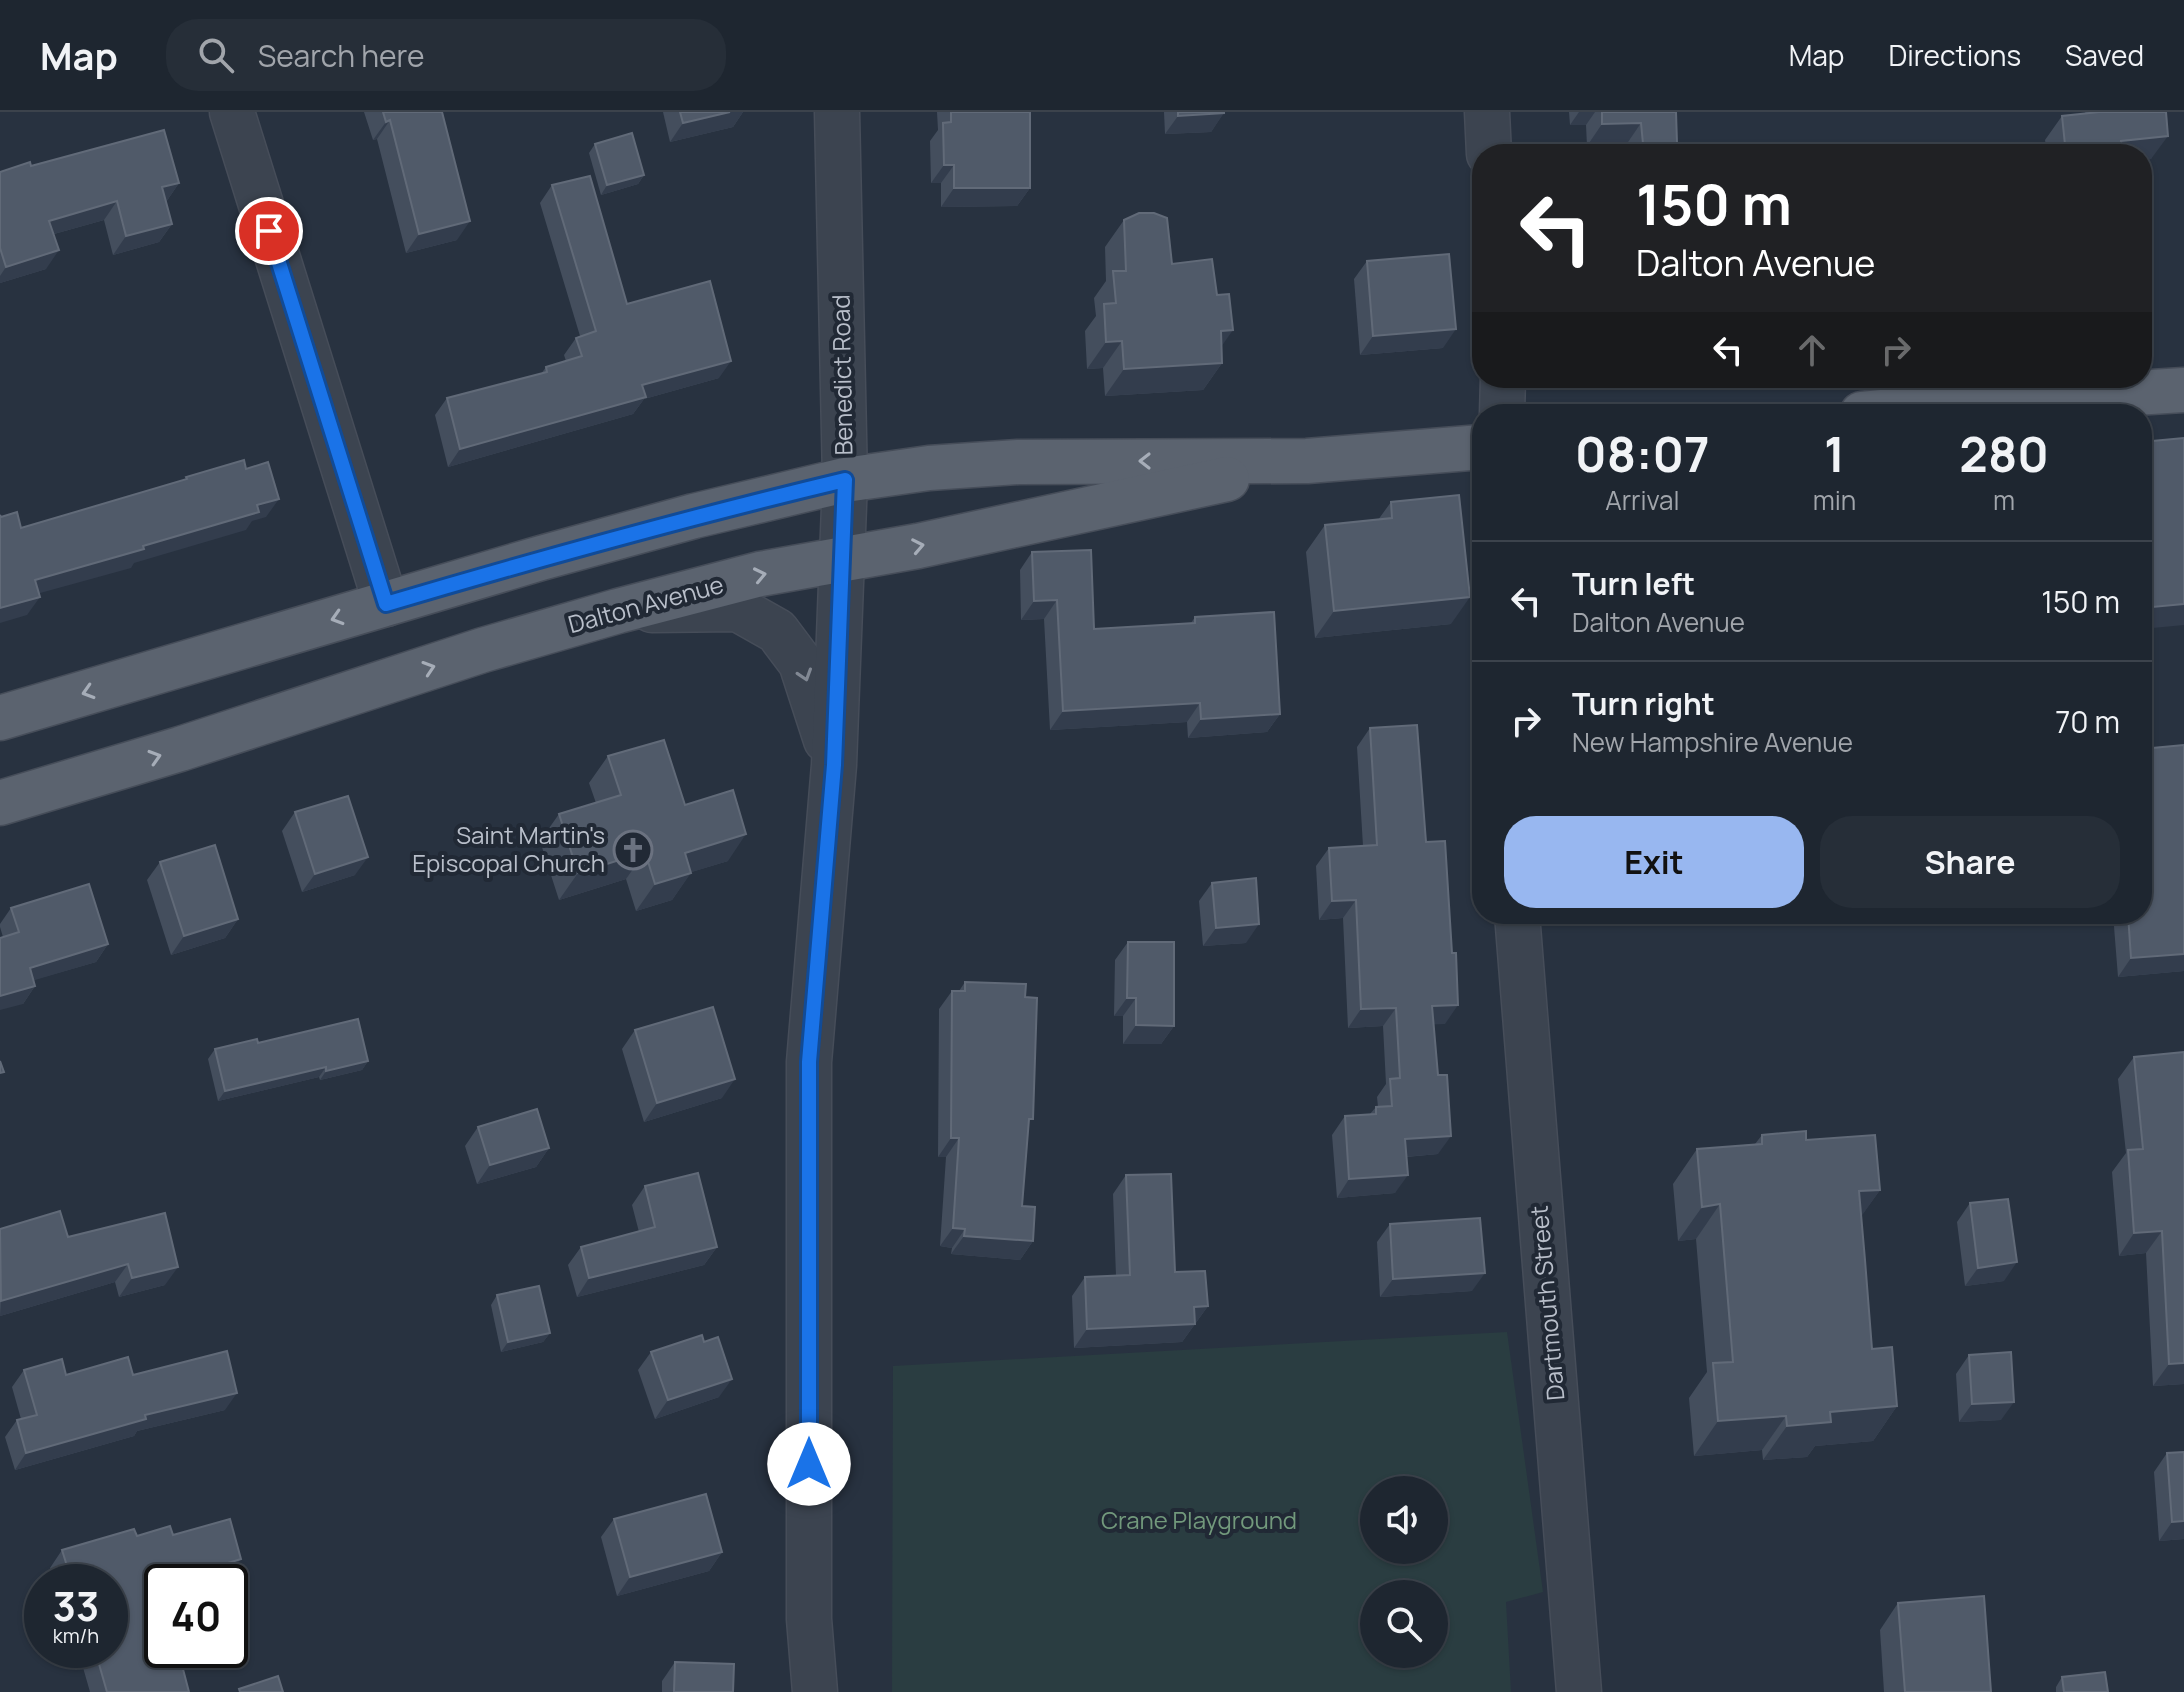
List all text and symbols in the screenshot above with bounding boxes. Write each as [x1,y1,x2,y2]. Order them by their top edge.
search box [166,19,726,91]
text: Map [40,29,118,81]
icon: search [194,33,238,77]
text: Search here [258,35,425,76]
text: Map [1789,36,1844,74]
text: Directions [1888,36,2021,74]
text: Saved [2065,36,2144,74]
text: 150 m [1636,165,1792,242]
icon: left [1504,176,1608,280]
pin [235,197,303,265]
icon: arrive [247,209,291,253]
text: Dalton Avenue [1636,238,1875,287]
street label: Benedict Road [824,294,859,456]
icon: left [1706,328,1750,372]
icon: ahead [1790,328,1834,372]
icon: right [1874,328,1918,372]
text: 08:07 [1575,421,1710,486]
text: 1 [1824,421,1845,486]
text: 280 [1959,421,2049,486]
one-way arrow [1138,452,1151,470]
text: Arrival [1605,482,1679,518]
text: min [1813,482,1856,518]
text: m [1993,482,2015,518]
one-way arrow [911,538,925,555]
text: Turn left [1572,563,1695,604]
street label: Dalton Avenue [564,567,727,640]
one-way arrow [753,567,767,584]
icon: left [1504,579,1548,623]
text: 150 m [2041,581,2120,622]
text: Dalton Avenue [1572,604,1745,640]
one-way arrow [331,609,345,625]
one-way arrow [422,661,436,677]
one-way arrow [795,668,811,682]
one-way arrow [82,683,96,699]
text: Turn right [1572,683,1715,724]
icon: right [1504,699,1548,743]
text: 70 m [2055,701,2120,742]
text: New Hampshire Avenue [1572,724,1853,760]
one-way arrow [148,750,162,766]
button: Exit [1504,816,1804,908]
button: Share [1820,816,2120,908]
place label: Saint Martin's Episcopal Church [412,818,605,879]
church icon: Saint Martin's Episcopal Church [612,829,654,871]
street label: Dartmouth Street [1522,1204,1571,1402]
position arrow [767,1422,851,1506]
map controls [1360,1476,1448,1668]
button: sound [1360,1476,1448,1564]
park label: Crane Playground [1101,1503,1297,1536]
speed limit sign: 40 [144,1564,248,1668]
text: 33 [53,1578,99,1633]
button: search [1360,1580,1448,1668]
text: km/h [53,1622,99,1649]

